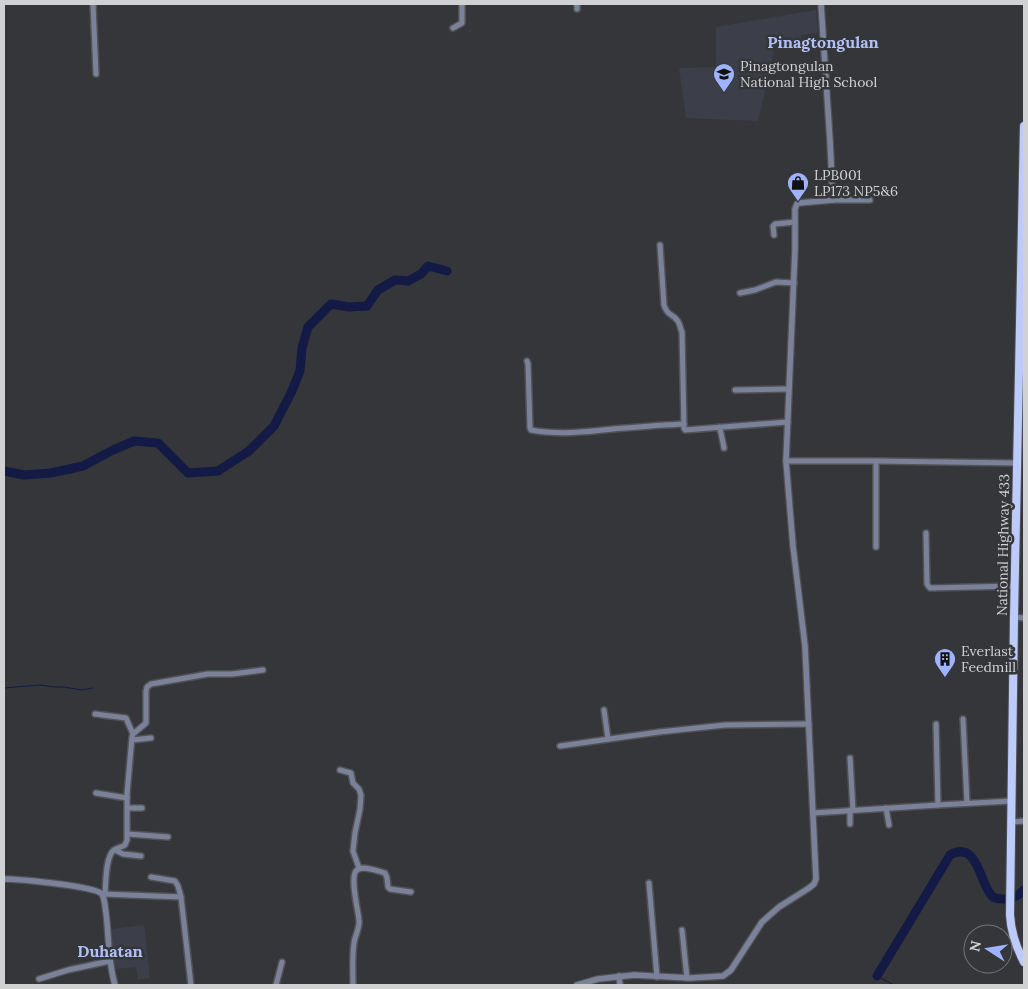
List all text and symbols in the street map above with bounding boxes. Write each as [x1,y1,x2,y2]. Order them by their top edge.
district label: Pinagtongulan [767,32,879,52]
place label: Pinagtongulan National High School [740,57,878,91]
school or university icon: Pinagtongulan National High School [712,62,736,93]
place label: LPB001 LP173 NP5&6 [814,166,898,200]
shop icon: LPB001 LP173 NP5&6 [786,171,810,202]
street label: National Highway 433 [993,474,1013,616]
place label: Everlast Feedmill [961,642,1016,676]
building icon: Everlast Feedmill [933,647,957,678]
north arrow [963,924,1013,974]
text: N [965,939,985,953]
district label: Duhatan [77,941,143,961]

